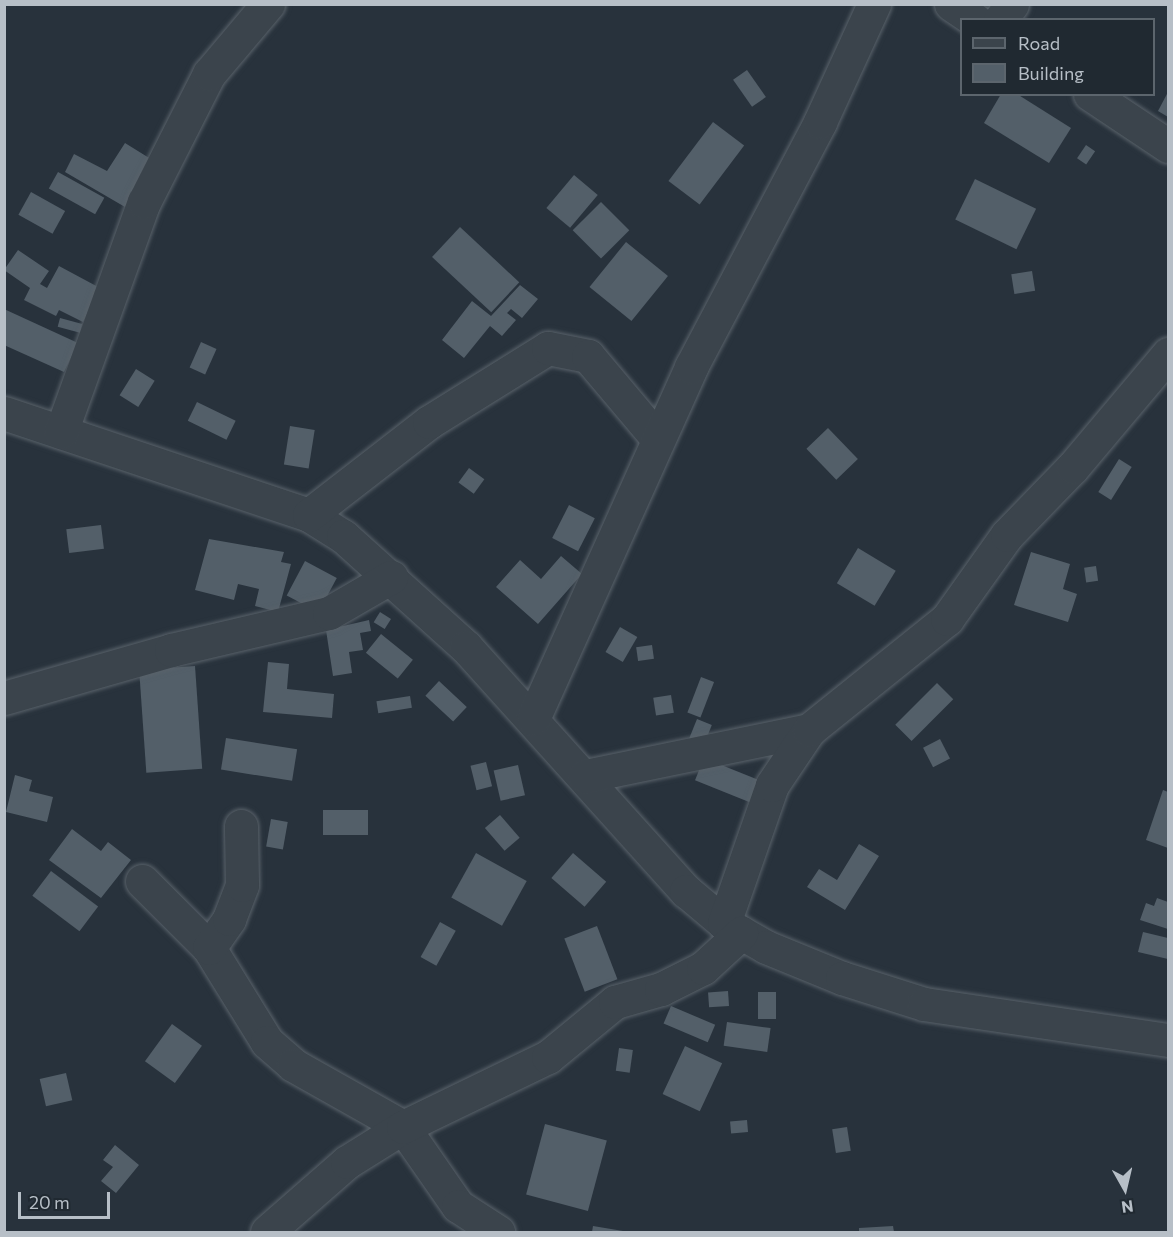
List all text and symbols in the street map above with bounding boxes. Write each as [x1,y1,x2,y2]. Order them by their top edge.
legend [960,18,1155,96]
text: Road [1018,32,1060,54]
text: Building [1018,62,1084,84]
north arrow [1095,1159,1155,1219]
scale bar [21,1180,112,1218]
text: 20 m [29,1191,70,1213]
text: N [1120,1197,1135,1218]

